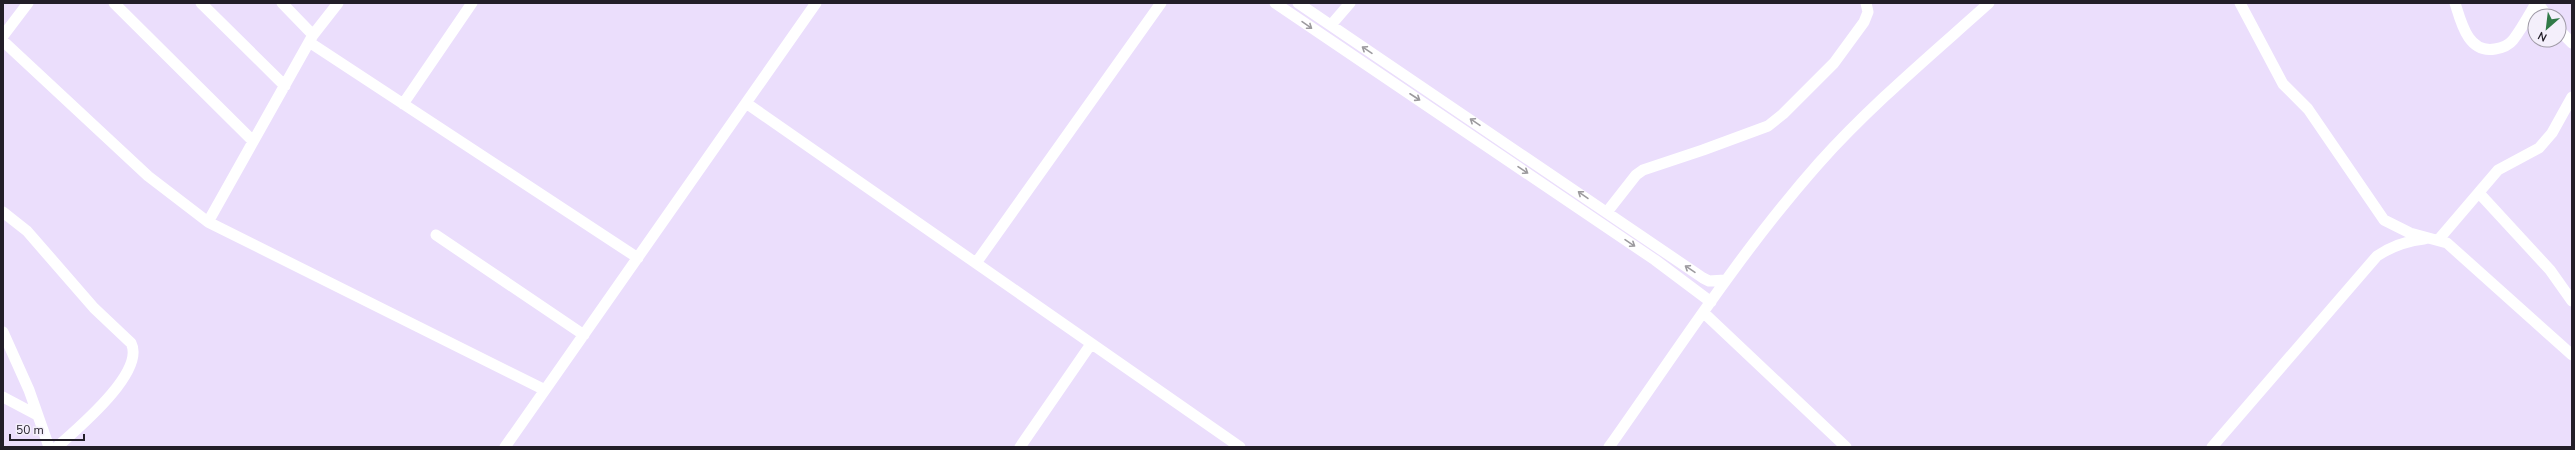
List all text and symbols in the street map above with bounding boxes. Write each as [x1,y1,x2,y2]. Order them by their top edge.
north arrow [2527,8,2567,48]
one-way arrow [1301,21,1312,29]
text: N [2535,28,2550,45]
one-way arrow [1362,46,1373,54]
one-way arrow [1409,94,1421,102]
one-way arrow [1470,118,1481,126]
one-way arrow [1517,166,1528,174]
one-way arrow [1578,191,1589,199]
one-way arrow [1624,239,1635,247]
one-way arrow [1685,265,1696,273]
scale bar [10,416,84,442]
text: 50 m [16,422,44,438]

